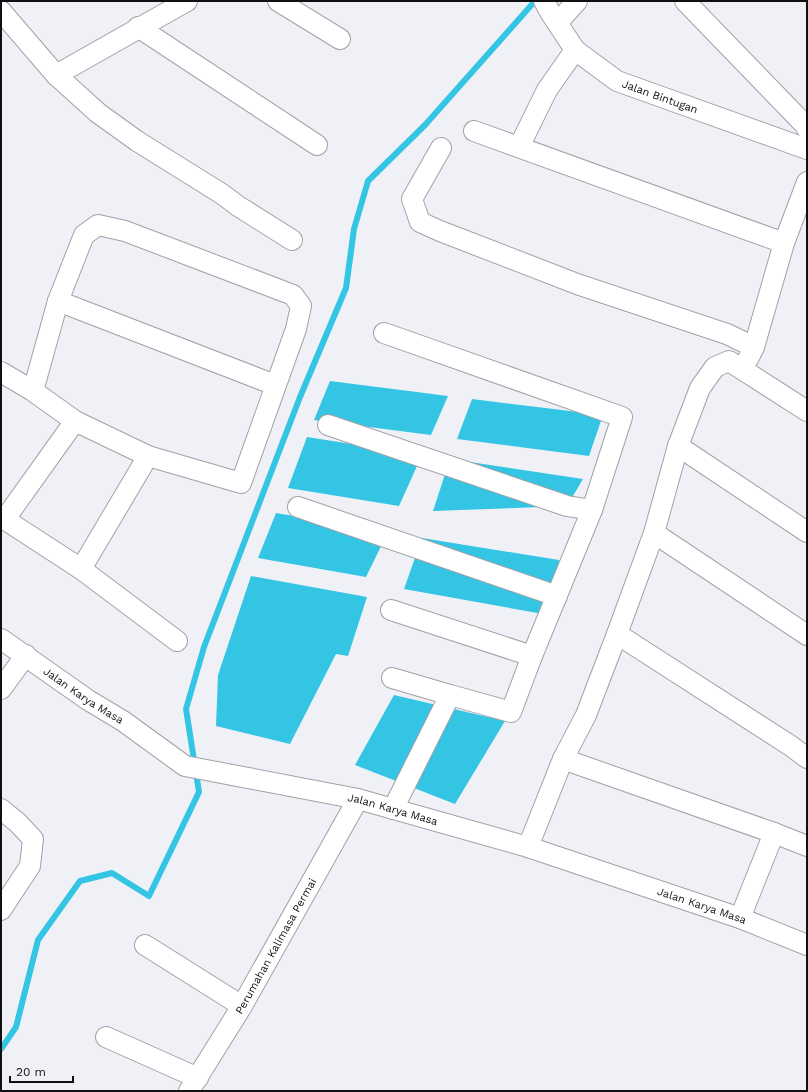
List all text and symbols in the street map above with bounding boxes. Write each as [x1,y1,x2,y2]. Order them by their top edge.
street label: Jalan Bintugan [620,77,700,116]
street label: Jalan Karya Masa [41,664,126,726]
street label: Jalan Karya Masa [347,791,439,828]
street label: Perumahan Kalimasa Permai [232,876,319,1016]
street label: Jalan Karya Masa [656,884,749,926]
scale bar [10,1058,73,1084]
text: 20 m [16,1065,46,1079]

